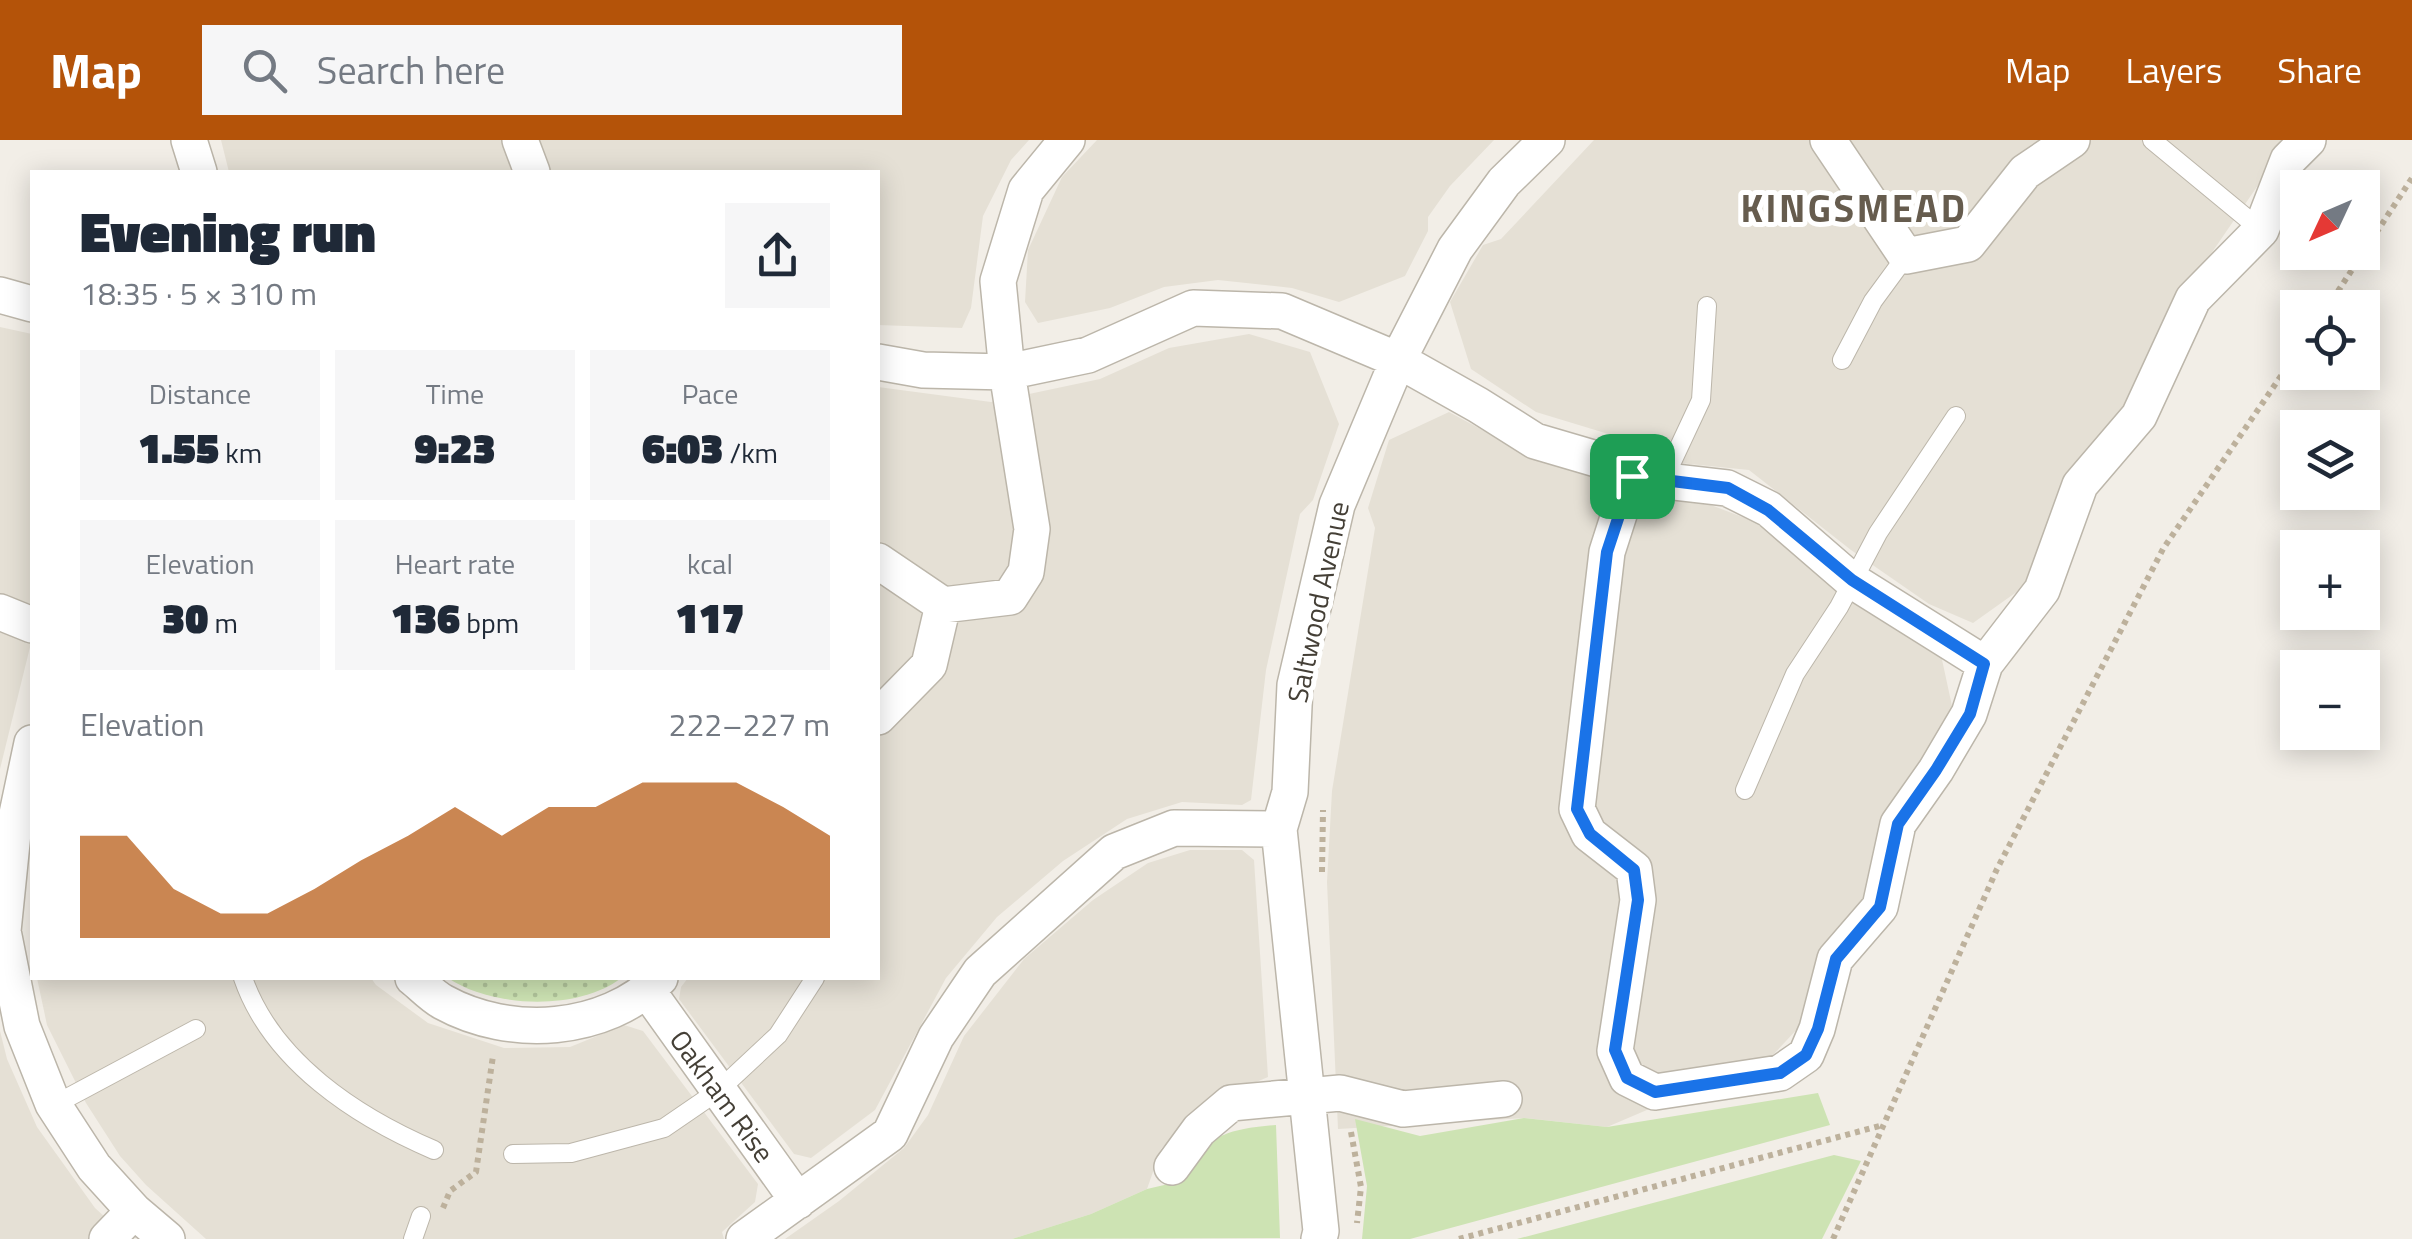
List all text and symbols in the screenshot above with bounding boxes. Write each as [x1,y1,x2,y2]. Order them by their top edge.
search box [202,25,902,115]
text: Map [50,34,142,107]
text: Search here [317,41,505,99]
icon: search [237,43,292,98]
text: Map [2005,43,2070,97]
text: Layers [2125,43,2222,97]
text: Share [2277,43,2362,97]
north arrow [2280,170,2380,270]
map controls [2280,170,2380,750]
district label: KINGSMEAD [1741,179,1967,237]
text: Evening run [80,190,376,273]
button: share [725,203,830,308]
text: 18:35 · 5 × 310 m [80,269,317,317]
button: locate [2280,290,2380,390]
text: Distance [149,372,251,415]
text: Time [426,372,484,415]
text: Pace [682,372,738,415]
button: layers [2280,410,2380,510]
text: 1.55 [138,415,219,479]
text: 9:23 [414,415,496,479]
text: 6:03 [642,415,723,479]
text: km [219,431,262,474]
text: /km [723,431,778,474]
pin [1590,434,1675,519]
icon: arrive [1605,449,1660,504]
street label: Saltwood Avenue [1275,497,1360,707]
button: + [2280,530,2380,630]
text: Elevation [146,542,254,585]
text: Heart rate [395,542,515,585]
text: kcal [687,542,733,585]
text: 30 [162,585,208,649]
text: 136 [391,585,460,649]
text: 117 [675,585,745,649]
text: m [208,601,238,644]
text: bpm [460,601,519,644]
button: − [2280,650,2380,750]
text: Elevation [80,700,204,748]
text: 222–227 m [668,700,830,748]
street label: Oakham Rise [659,1020,785,1171]

